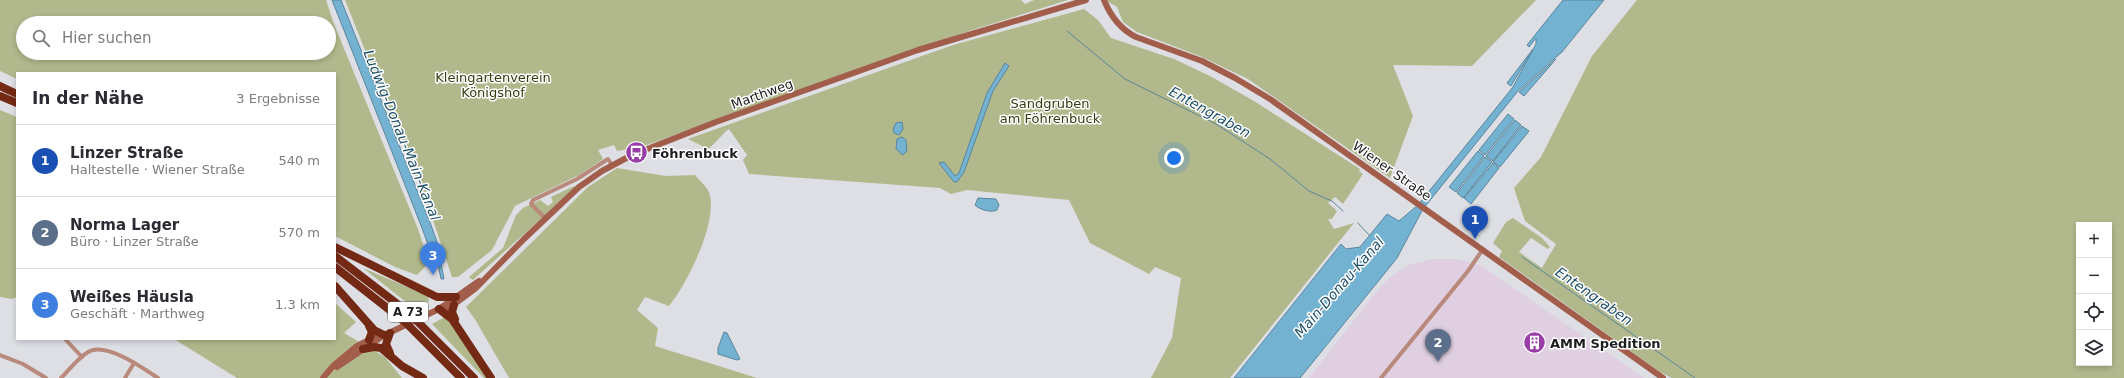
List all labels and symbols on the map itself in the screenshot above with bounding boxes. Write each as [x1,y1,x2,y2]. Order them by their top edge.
water label: Ludwig-Donau-Main-Kanal [360,47,444,223]
park label: Kleingartenverein Königshof [435,70,551,100]
street label: Marthweg [729,76,795,112]
water label: Entengraben [1167,83,1253,141]
park label: Sandgruben am Föhrenbuck [1000,96,1101,126]
street label: Wiener Straße [1350,138,1434,204]
bus stop icon: Föhrenbuck [624,140,650,166]
place label: Föhrenbuck [652,146,738,161]
your location [1164,148,1184,168]
pin: 1 [1462,206,1488,239]
water label: Main-Donau-Kanal [1291,233,1387,340]
pin: 3 [420,242,446,275]
water label: Entengraben [1552,264,1636,328]
road number: A 73 [388,302,428,322]
pin: 2 [1425,329,1451,362]
building icon: AMM Spedition [1522,330,1548,356]
place label: AMM Spedition [1550,336,1661,351]

